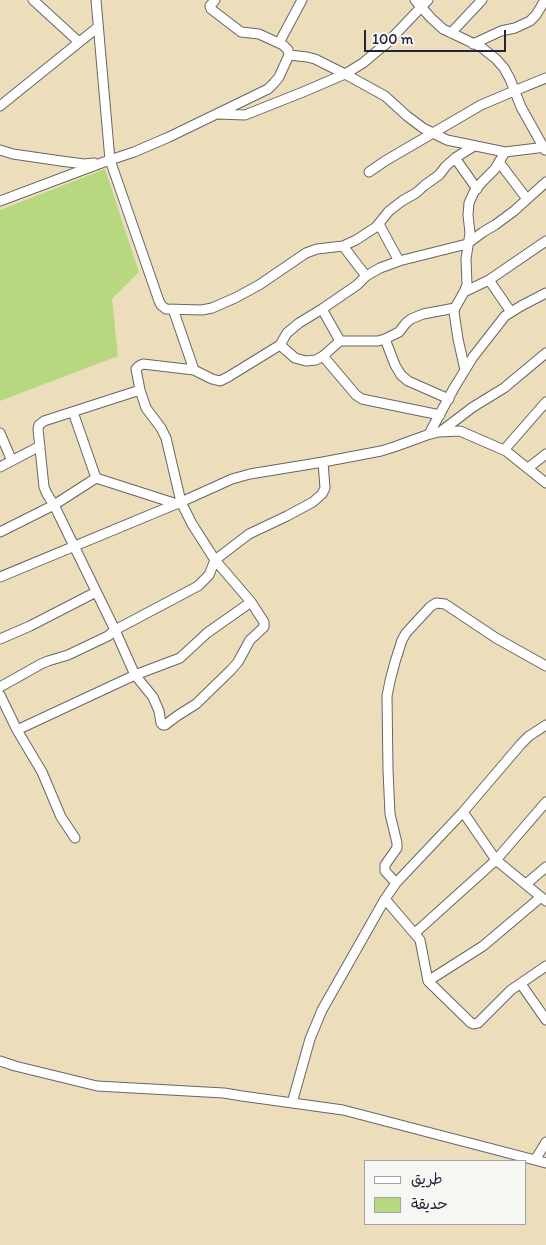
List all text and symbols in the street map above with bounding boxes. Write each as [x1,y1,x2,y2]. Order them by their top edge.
scale bar [366,20,508,52]
text: 100 m [372,30,413,48]
legend [364,1160,526,1225]
text: طريق [411,1170,443,1188]
text: حديقة [411,1195,448,1213]

